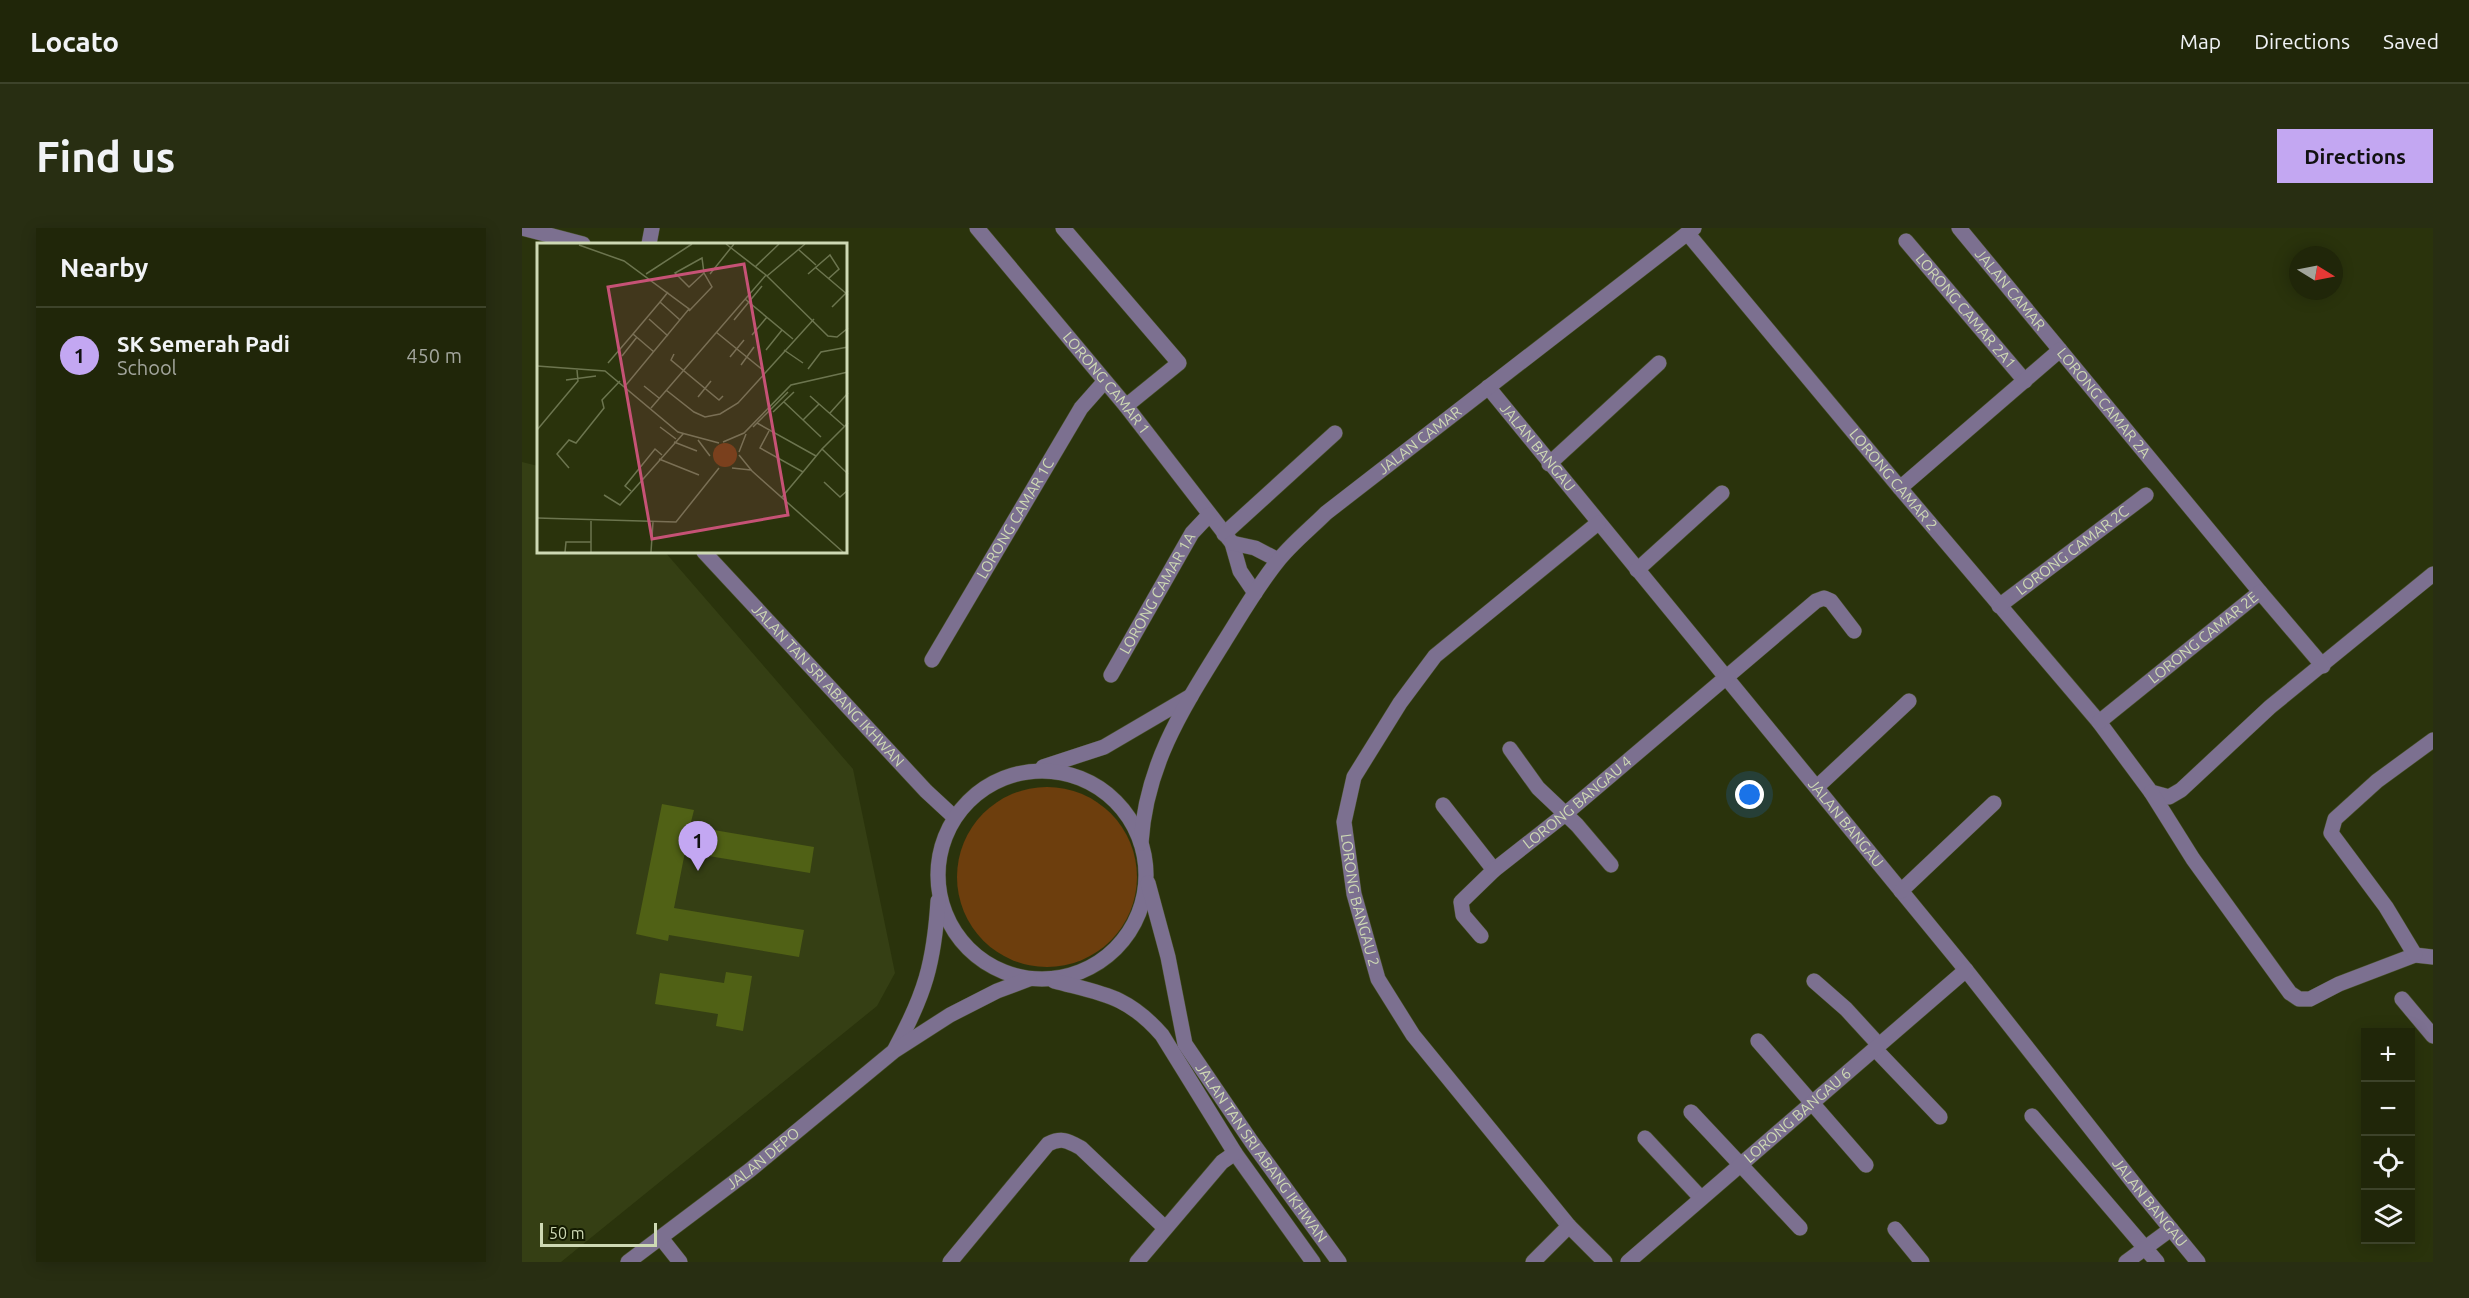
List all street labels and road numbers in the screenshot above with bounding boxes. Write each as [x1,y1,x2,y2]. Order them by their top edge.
street label: JALAN CAMAR [1972,245,2049,333]
street label: LORONG CAMAR 2A1 [1912,250,2020,372]
street label: LORONG CAMAR 1 [1060,328,1154,437]
street label: LORONG CAMAR 2A [2054,344,2155,461]
street label: JALAN BANGAU [1497,399,1579,495]
street label: JALAN CAMAR [1374,402,1464,478]
street label: LORONG CAMAR 2 [1846,425,1941,533]
street label: LORONG CAMAR 1C [973,456,1057,582]
street label: LORONG CAMAR 2C [2013,502,2132,598]
street label: LORONG CAMAR 1A [1116,529,1199,657]
street label: LORONG CAMAR 2E [2145,588,2261,687]
street label: JALAN TAN SRI ABANG IKHWAN [749,600,908,770]
street label: LORONG BANGAU 4 [1519,752,1635,852]
street label: JALAN BANGAU [1805,775,1887,870]
street label: LORONG BANGAU 2 [1338,833,1383,968]
street label: JALAN TAN SRI ABANG IKHWAN [1192,1059,1331,1245]
street label: LORONG BANGAU 6 [1740,1064,1854,1166]
street label: JALAN DEPO [723,1124,803,1193]
street label: JALAN BANGAU [2109,1154,2191,1250]

